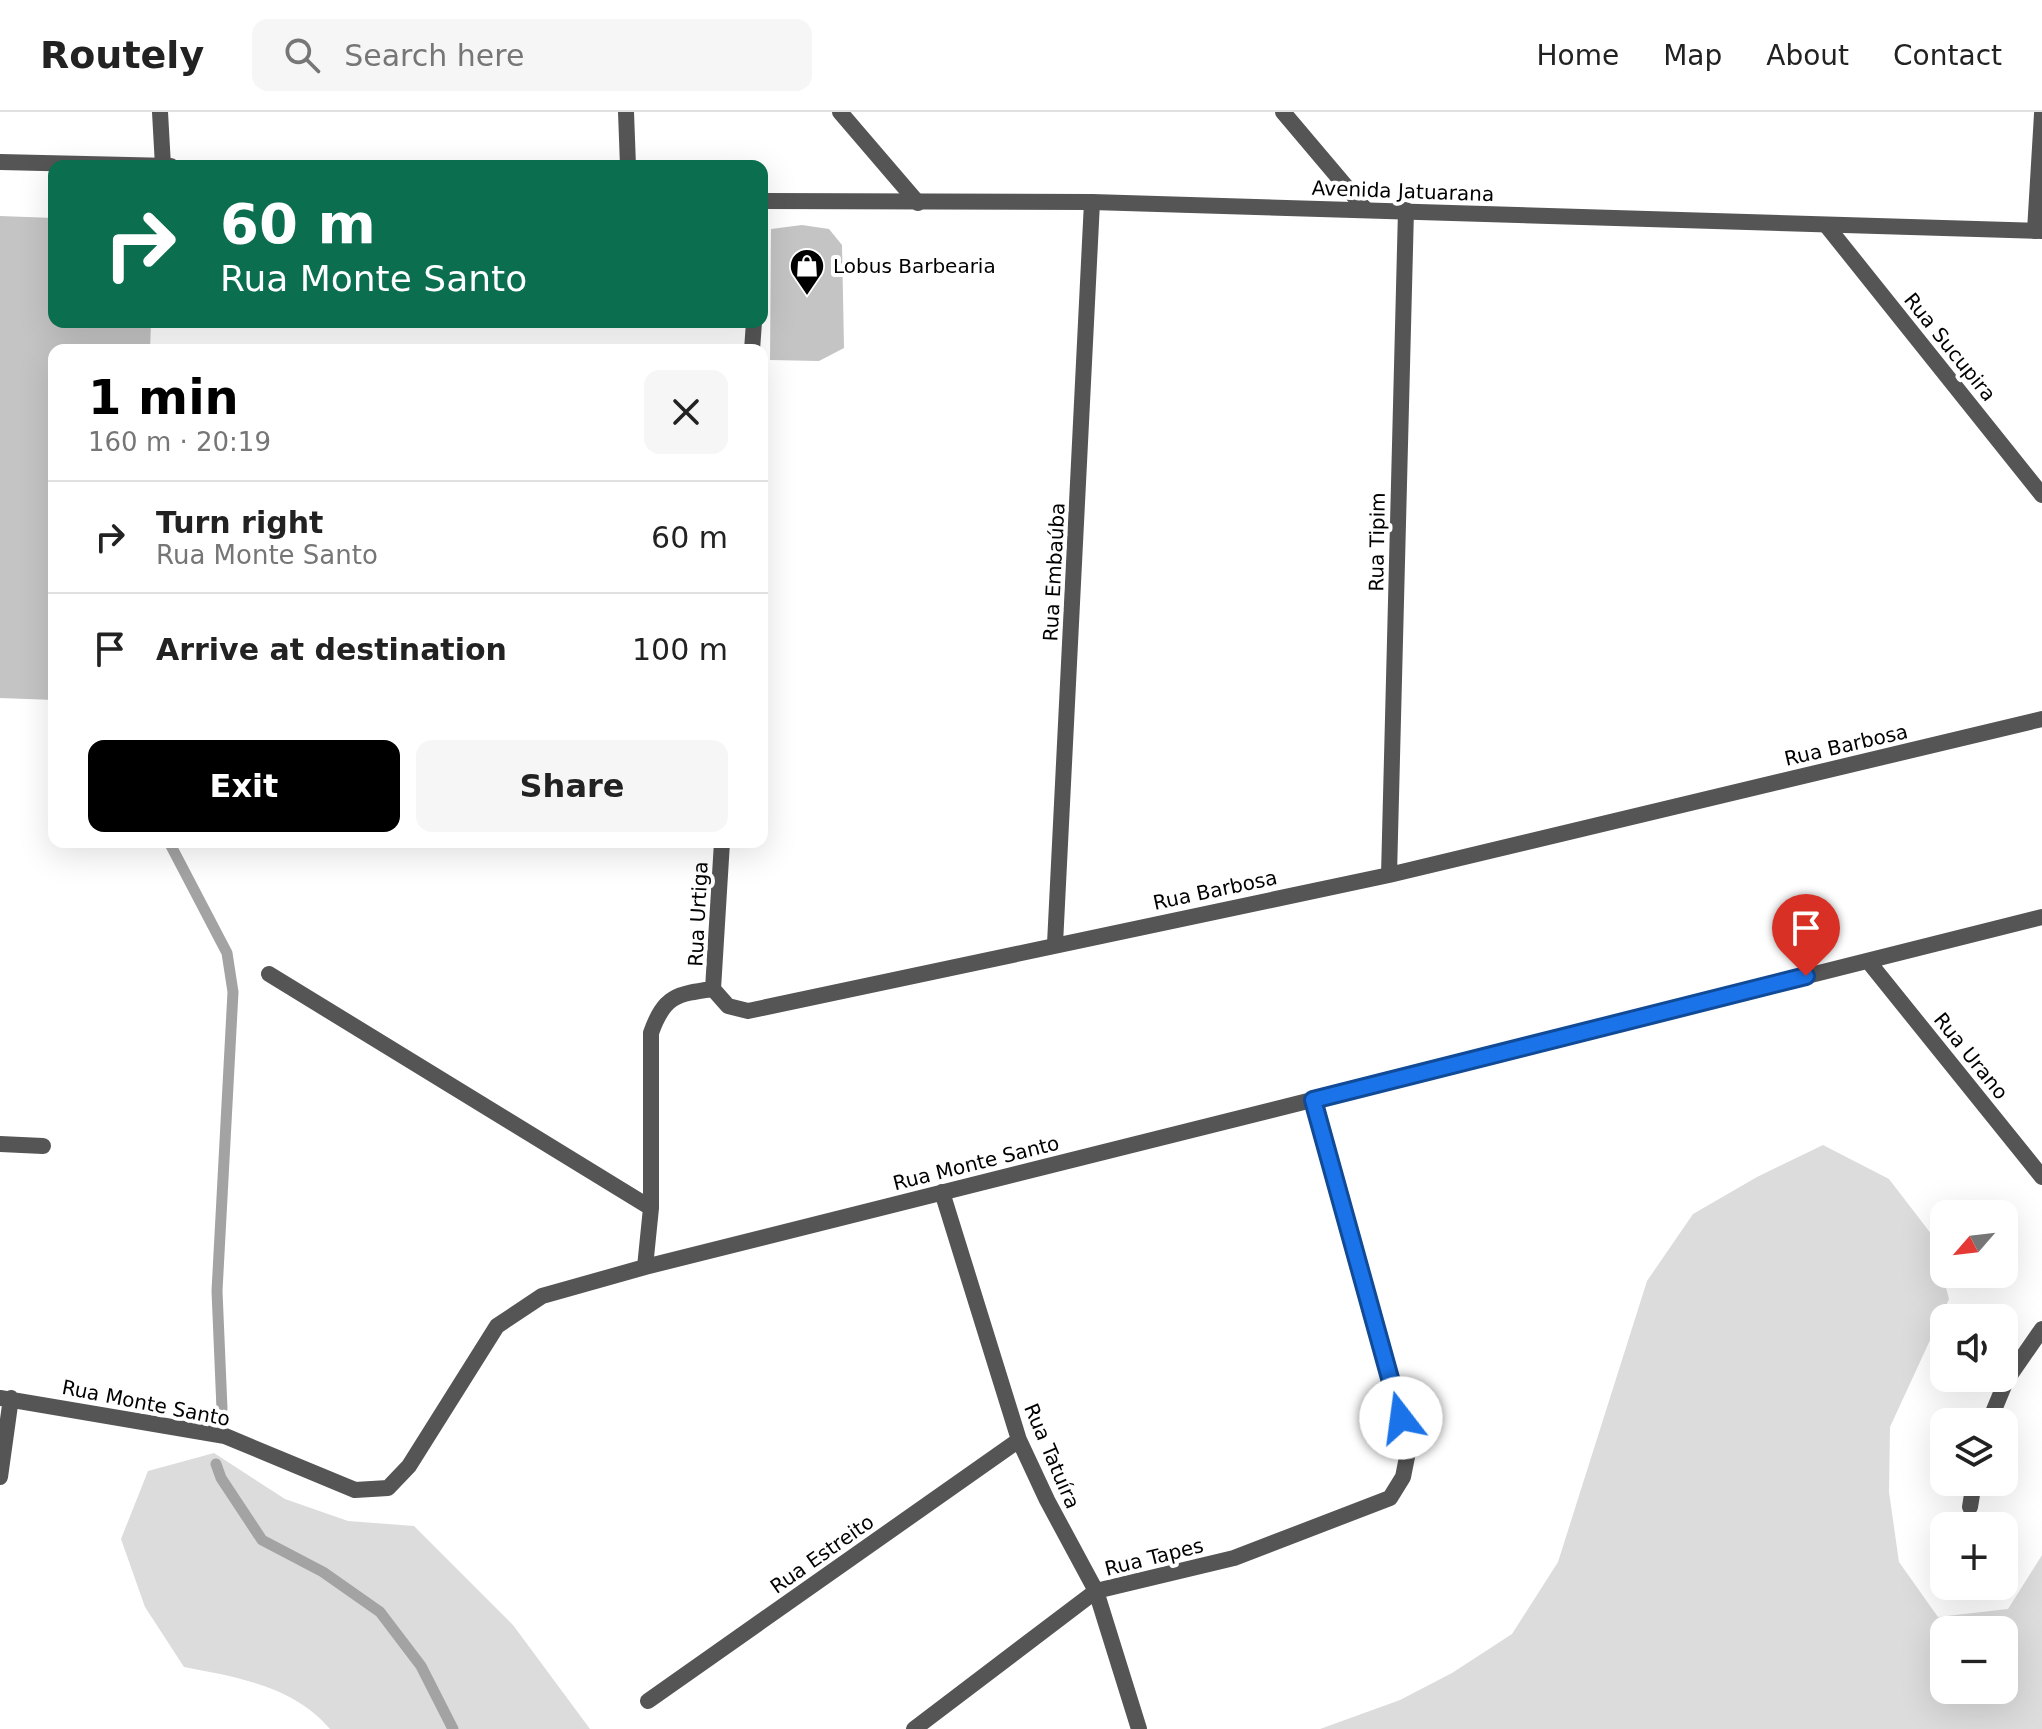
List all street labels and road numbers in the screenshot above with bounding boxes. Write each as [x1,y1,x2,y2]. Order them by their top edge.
street label: Avenida Jatuarana [1311,176,1495,206]
street label: Rua Sucupira [1899,288,2001,406]
street label: Rua Tipim [1364,492,1390,592]
street label: Rua Embaúba [1038,502,1070,642]
street label: Rua Barbosa [1782,719,1910,771]
street label: Rua Urtiga [683,861,713,967]
street label: Rua Barbosa [1151,865,1279,915]
street label: Rua Urano [1929,1008,2013,1104]
street label: Rua Monte Santo [890,1131,1062,1195]
street label: Rua Monte Santo [60,1375,232,1431]
street label: Rua Tatuíra [1019,1400,1085,1512]
street label: Rua Estreito [766,1509,878,1599]
street label: Rua Tapes [1102,1533,1206,1581]

